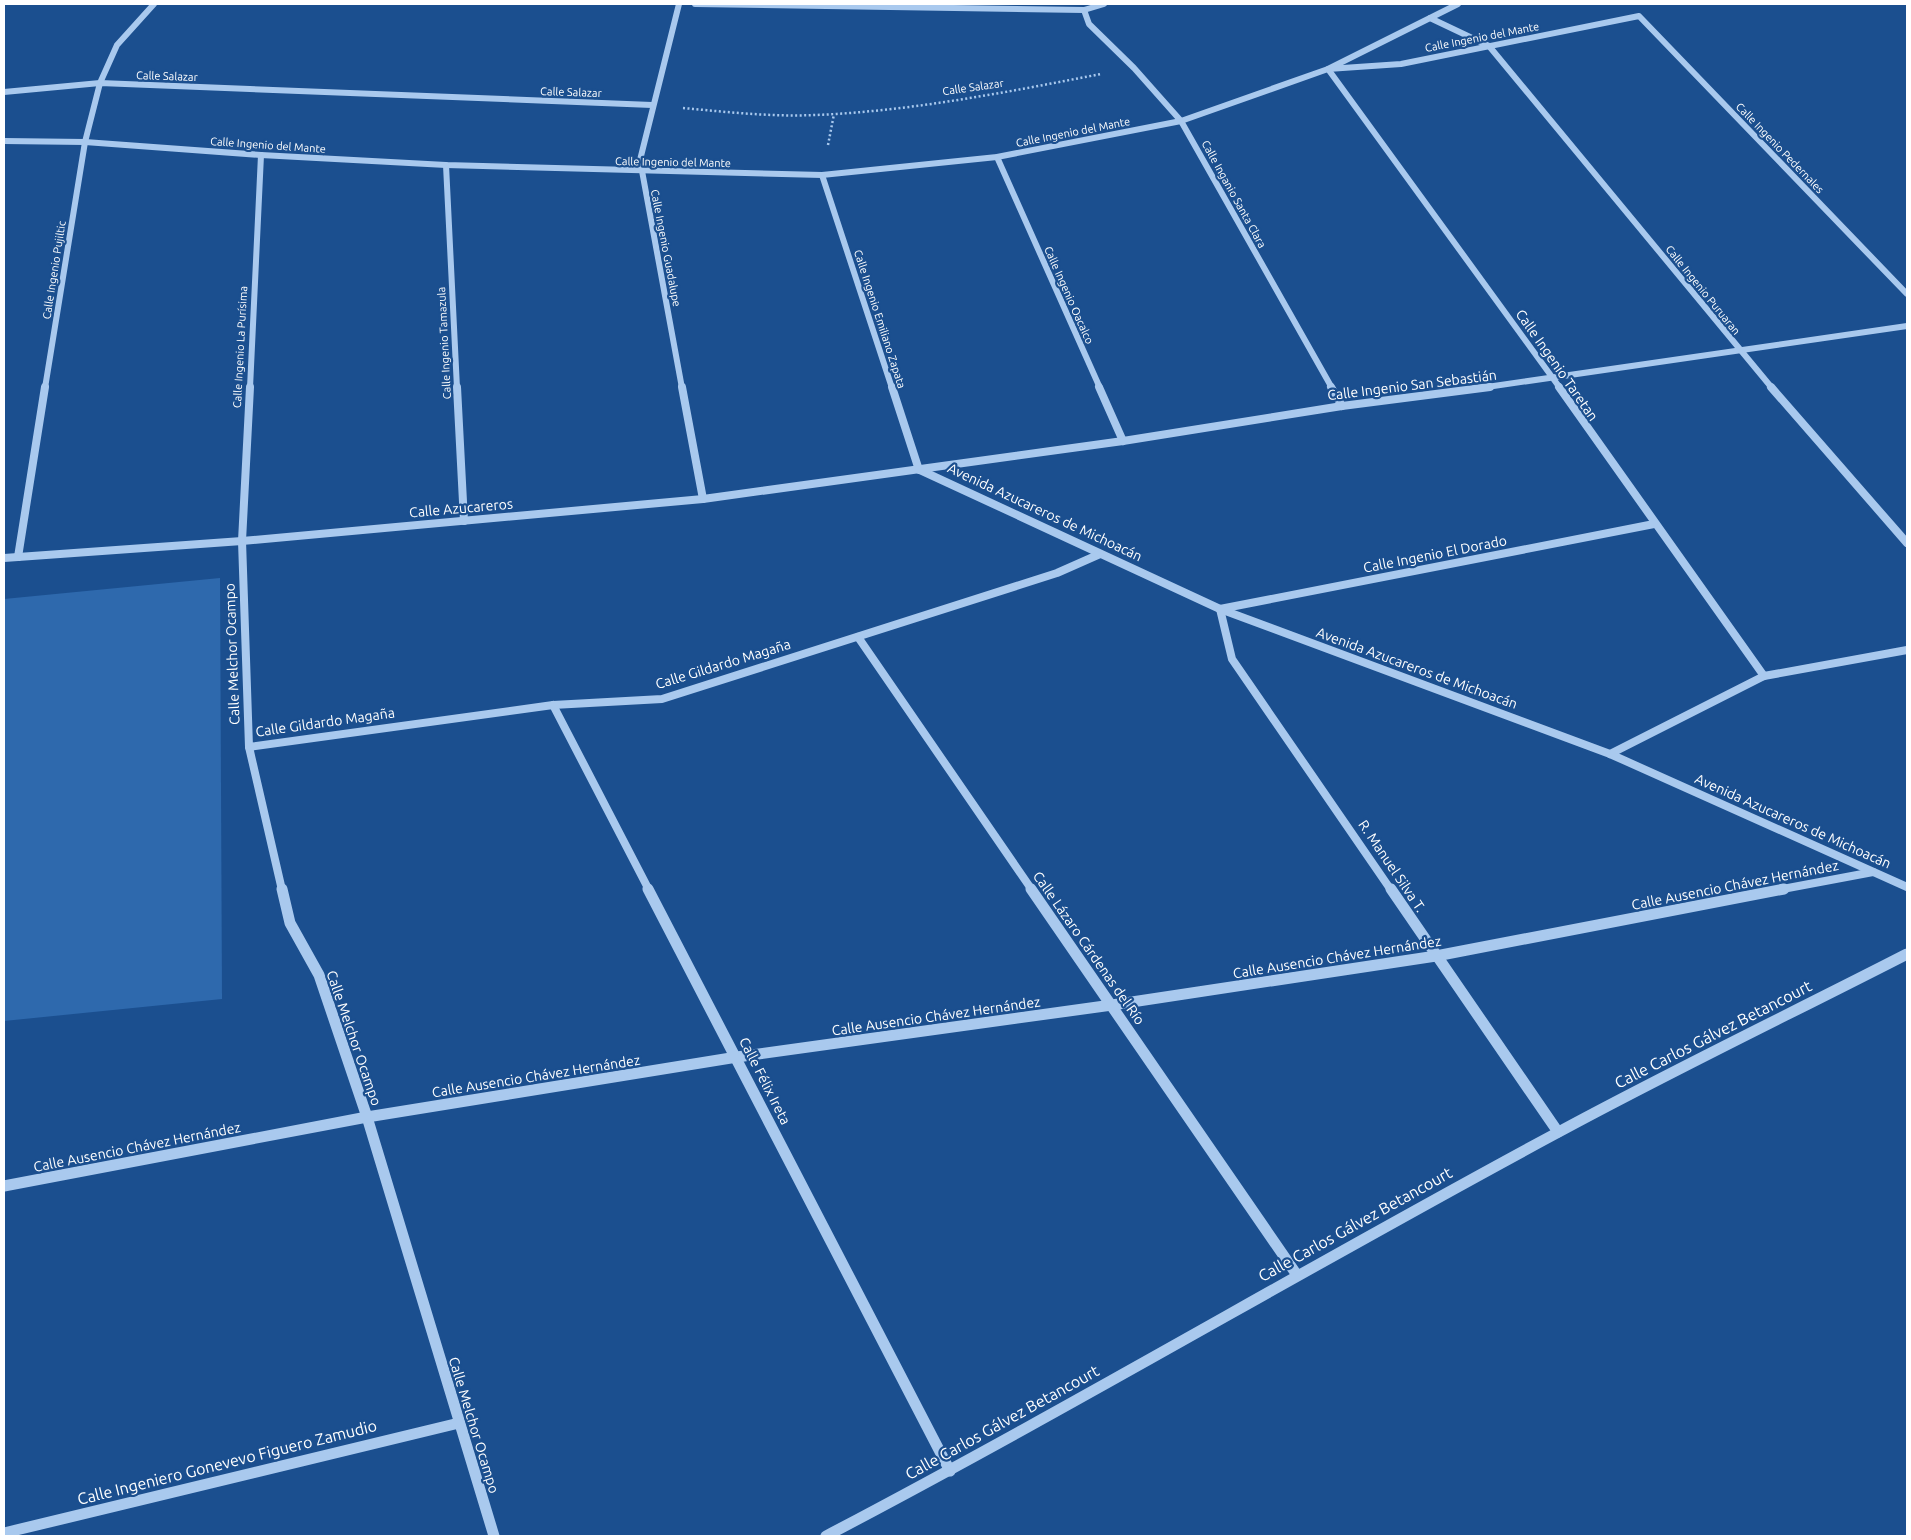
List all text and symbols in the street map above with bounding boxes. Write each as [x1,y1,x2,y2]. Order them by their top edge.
street label: Calle Ingenio del Mante [1424,20,1540,54]
street label: Calle Salazar [136,69,199,83]
street label: Calle Salazar [942,77,1005,97]
street label: Calle Salazar [540,85,603,99]
street label: Calle Ingenio Pedernales [1734,100,1826,196]
street label: Calle Ingenio del Mante [1015,115,1131,149]
street label: Calle Ingenio del Mante [210,135,326,155]
street label: Calle Inganio Santa Clara [1199,138,1269,250]
street label: Calle Ingenio del Mante [615,155,731,169]
street label: Calle Ingenio Guadalupe [649,188,683,308]
street label: Calle Ingenio Pujiltic [40,220,68,320]
street label: Calle Ingenio Puruaran [1663,243,1743,337]
street label: Calle Ingenio Oacalco [1042,244,1096,346]
street label: Calle Ingenio Emiliano Zapata [852,248,908,390]
street label: Calle Ingenio La Purísima [231,286,249,408]
street label: Calle Ingenio Tamazula [435,286,453,400]
street label: Calle Ingenio Taretan [1512,306,1602,424]
street label: Calle Ingenio San Sebastián [1326,367,1498,403]
street label: Avenida Azucareros de Michoacán [945,460,1145,564]
street label: Calle Azucareros [408,495,514,521]
street label: Calle Ingenio El Dorado [1362,532,1508,576]
street label: Calle Melchor Ocampo [222,583,242,725]
street label: Avenida Azucareros de Michoacán [1314,624,1520,712]
street label: Calle Gildardo Magaña [653,636,793,692]
street label: Calle Gildardo Magaña [254,704,396,740]
street label: Avenida Azucareros de Michoacán [1693,770,1893,872]
street label: R. Manuel Silva T. [1355,817,1429,915]
street label: Calle Ausencio Chávez Hernández [1630,857,1840,913]
street label: Calle Lázaro Cárdenas del Río [1030,868,1148,1028]
street label: Calle Ausencio Chávez Hernández [1232,933,1442,981]
street label: Calle Melchor Ocampo [323,968,385,1108]
street label: Calle Carlos Gálvez Betancourt [1611,976,1815,1092]
street label: Calle Ausencio Chávez Hernández [831,993,1041,1039]
street label: Calle Félix Ireta [736,1035,794,1127]
street label: Calle Ausencio Chávez Hernández [431,1052,641,1100]
street label: Calle Ausencio Chávez Hernández [32,1119,242,1175]
street label: Calle Carlos Gálvez Betancourt [1255,1163,1456,1285]
street label: Calle Melchor Ocampo [446,1355,502,1495]
street label: Calle Carlos Gálvez Betancourt [902,1361,1103,1483]
street label: Calle Ingeniero Gonevevo Figuero Zamudio [75,1416,379,1508]

